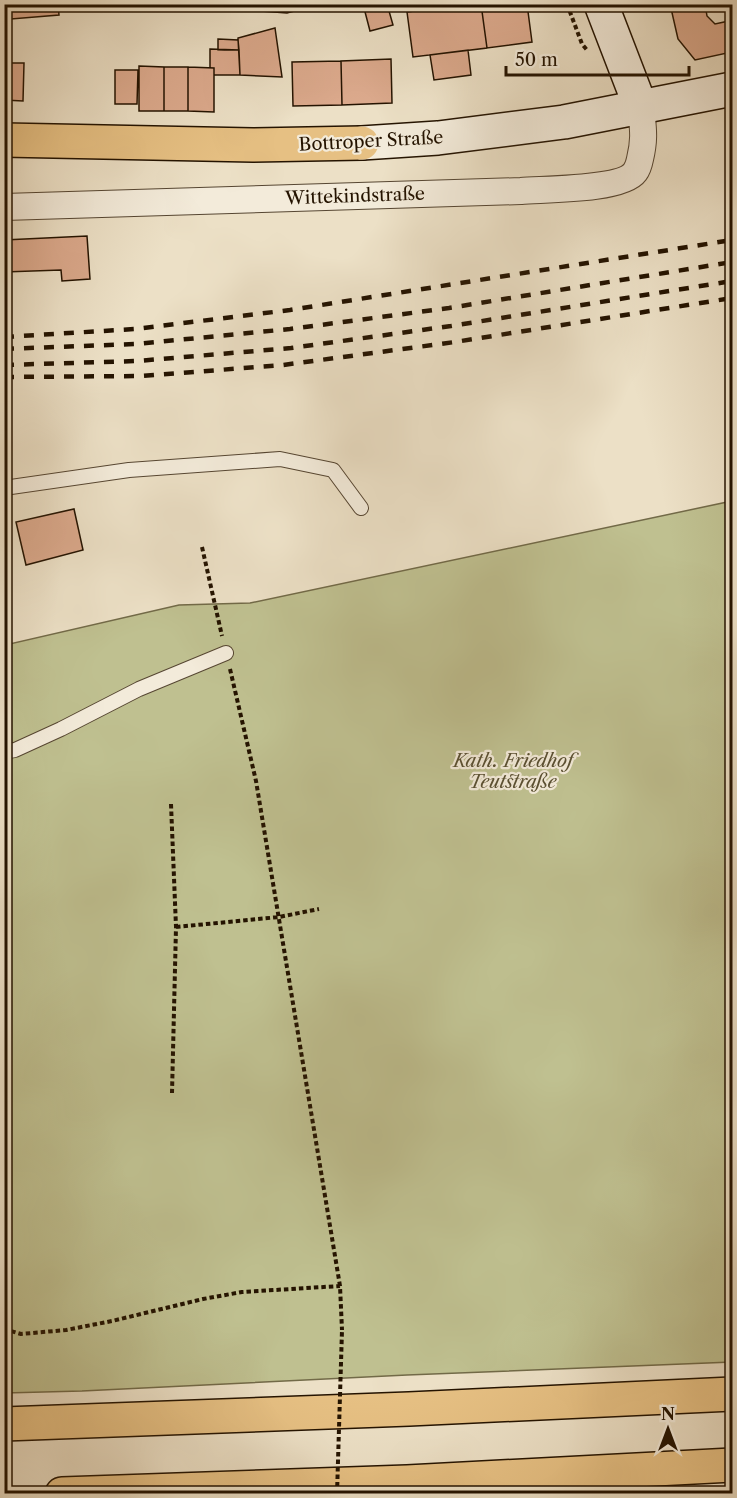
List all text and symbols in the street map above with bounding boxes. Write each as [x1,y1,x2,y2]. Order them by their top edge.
scale bar [506,39,689,77]
text: 50 m [515,49,558,71]
street label: Bottroper Straße [298,126,444,156]
street label: Wittekindstraße [284,183,425,209]
park label: Kath. Friedhof Teutstraße [451,750,579,793]
north arrow [638,1399,698,1459]
text: N [661,1404,675,1424]

